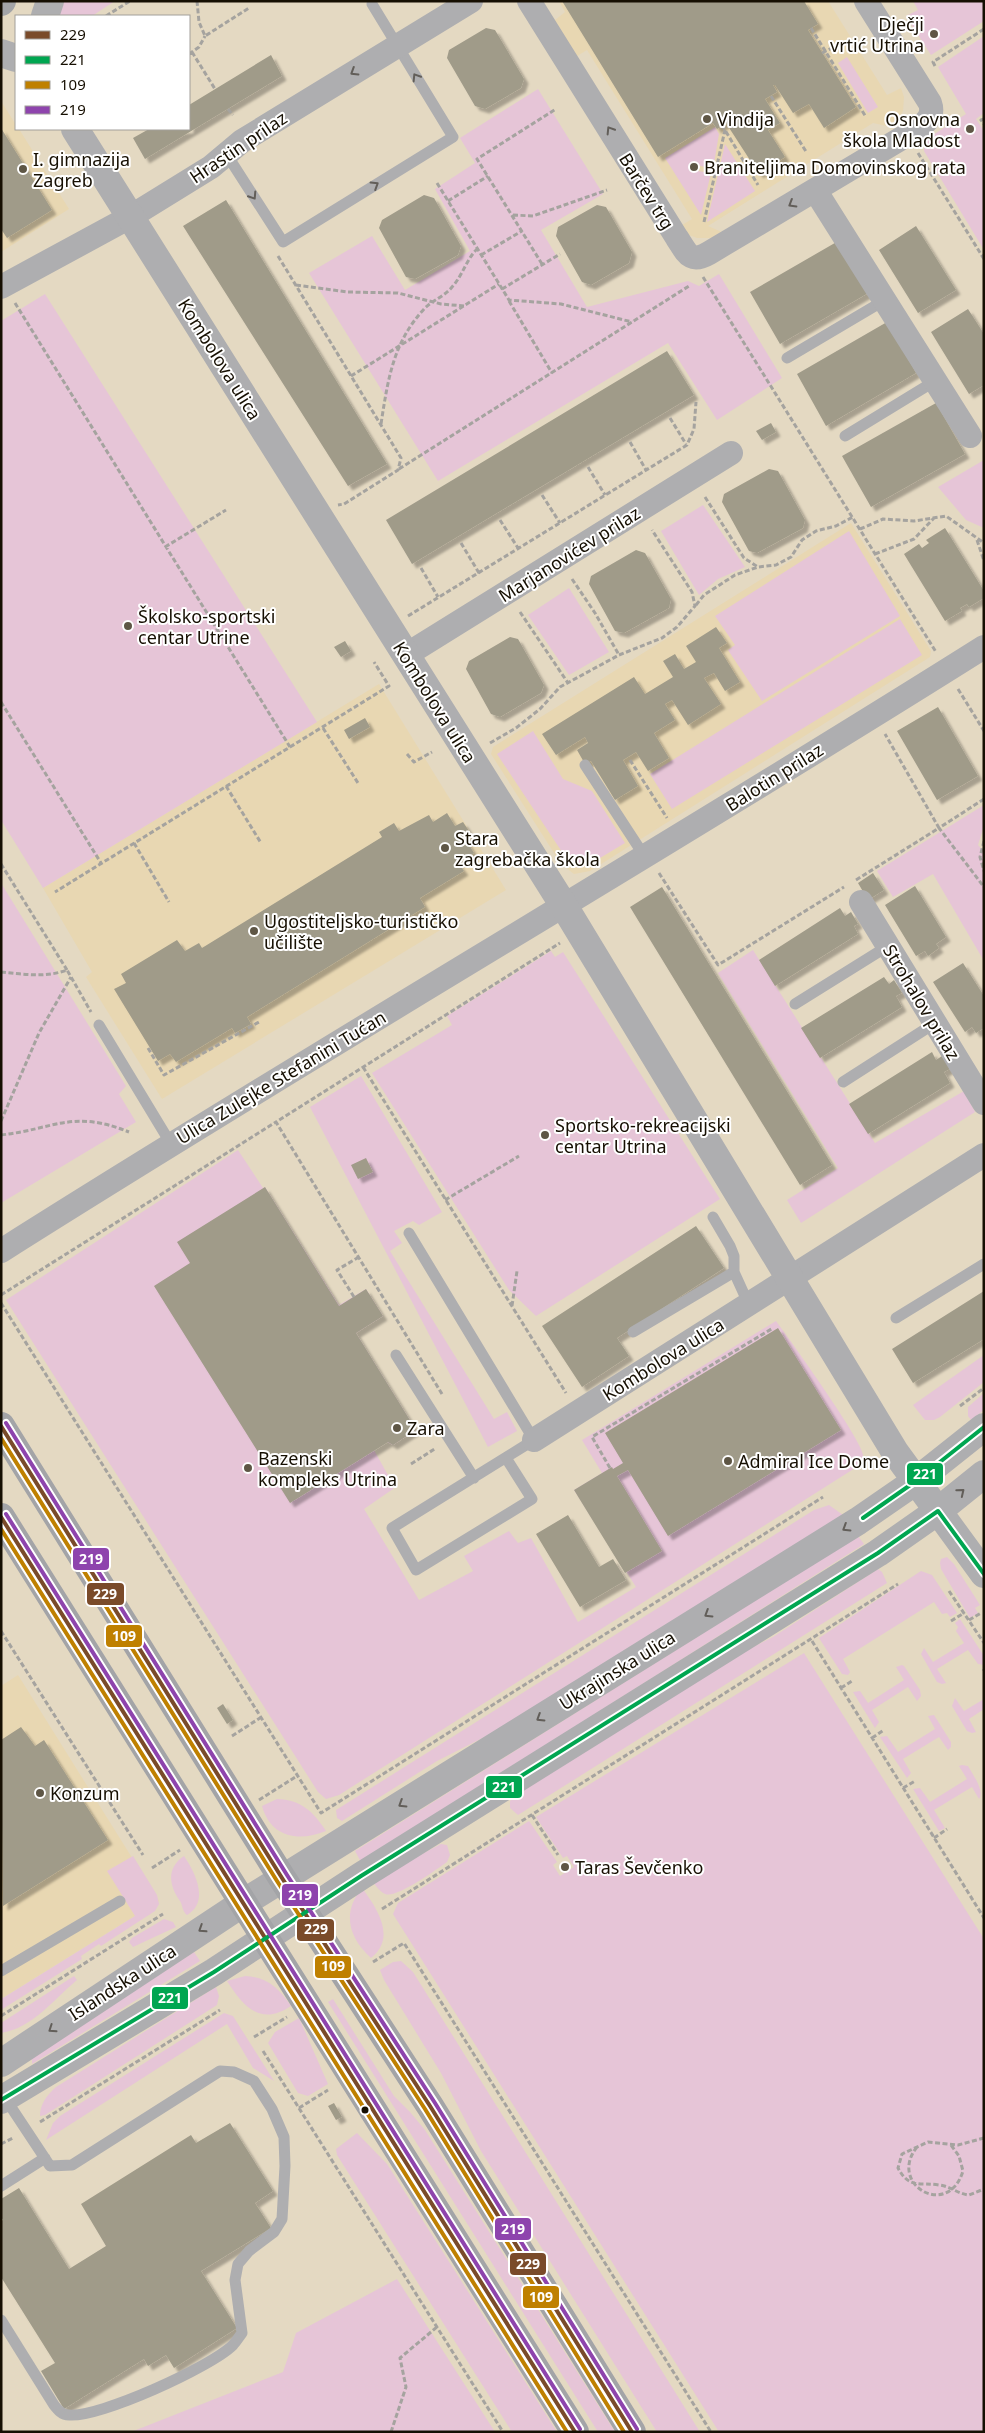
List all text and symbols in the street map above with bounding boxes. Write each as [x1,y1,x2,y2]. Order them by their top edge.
place label: Dječji vrtić Utrina [830,12,924,57]
legend [15,15,190,130]
text: 229 [60,24,86,44]
marker: Dječji vrtić Utrina [928,28,940,40]
text: 221 [60,49,86,69]
one-way arrow [351,65,360,75]
text: 109 [60,74,86,94]
one-way arrow [413,74,423,83]
text: 219 [60,99,86,119]
street label: Hrastin prilaz [185,106,291,188]
place label: Vindija [717,107,774,131]
place label: Osnovna škola Mladost [843,107,960,152]
marker: Vindija [701,113,713,125]
marker: Osnovna škola Mladost [964,123,976,135]
one-way arrow [606,127,616,136]
place label: I. gimnazija Zagreb [33,147,130,192]
street label: Barčev trg [614,148,680,234]
place label: Braniteljima Domovinskog rata [704,155,966,179]
marker: Braniteljima Domovinskog rata [688,161,700,173]
marker: I. gimnazija Zagreb [17,163,29,175]
one-way arrow [369,182,378,192]
one-way arrow [247,190,256,200]
one-way arrow [789,197,798,207]
street label: Kombolova ulica [173,294,267,424]
street label: Marjanovićev prilaz [494,501,644,607]
place label: Školsko-sportski centar Utrine [138,604,275,649]
marker: Školsko-sportski centar Utrine [122,620,134,632]
street label: Kombolova ulica [388,637,482,767]
street label: Balotin prilaz [721,738,827,816]
place label: Stara zagrebačka škola [455,826,600,871]
marker: Stara zagrebačka škola [439,842,451,854]
place label: Ugostiteljsko-turističko učilište [264,909,458,954]
marker: Ugostiteljsko-turističko učilište [248,925,260,937]
street label: Strohalov prilaz [878,940,966,1064]
street label: Ulica Zulejke Stefanini Tućan [172,1005,390,1149]
place label: Sportsko-rekreacijski centar Utrina [555,1113,731,1158]
marker: Sportsko-rekreacijski centar Utrina [539,1129,551,1141]
street label: Kombolova ulica [598,1312,728,1406]
place label: Zara [407,1416,445,1440]
marker: Zara [391,1422,403,1434]
place label: Bazenski kompleks Utrina [258,1446,397,1491]
place label: Admiral Ice Dome [738,1449,889,1473]
marker: Admiral Ice Dome [722,1455,734,1467]
marker: Bazenski kompleks Utrina [242,1462,254,1474]
line badge: 221 [906,1462,944,1486]
text: 221 [913,1464,937,1483]
one-way arrow [955,1490,964,1498]
one-way arrow [842,1522,851,1532]
line badge: 219 [72,1547,110,1571]
text: 219 [79,1549,103,1568]
line badge: 229 [86,1582,125,1606]
text: 229 [93,1584,117,1603]
one-way arrow [704,1608,713,1618]
line badge: 109 [105,1624,143,1648]
street label: Ukrajinska ulica [554,1625,680,1715]
text: 109 [112,1626,136,1645]
one-way arrow [536,1712,545,1722]
line badge: 221 [485,1775,523,1799]
text: 221 [492,1777,516,1796]
place label: Konzum [50,1781,120,1805]
marker: Konzum [34,1787,46,1799]
one-way arrow [398,1797,407,1807]
place label: Taras Ševčenko [575,1855,703,1879]
marker: Taras Ševčenko [559,1861,571,1873]
line badge: 219 [281,1883,319,1907]
text: 219 [288,1885,312,1904]
line badge: 229 [296,1918,335,1942]
text: 229 [304,1919,328,1938]
one-way arrow [199,1923,208,1933]
street label: Islandska ulica [64,1938,180,2026]
line badge: 109 [314,1955,352,1979]
text: 109 [321,1956,345,1975]
line badge: 221 [151,1986,189,2010]
text: 221 [158,1988,182,2007]
one-way arrow [48,2022,57,2032]
unlabelled marker [360,2105,370,2115]
line badge: 219 [494,2217,532,2241]
text: 219 [501,2219,525,2238]
line badge: 229 [509,2252,547,2276]
text: 229 [516,2254,540,2273]
line badge: 109 [522,2285,560,2309]
text: 109 [529,2287,553,2306]

